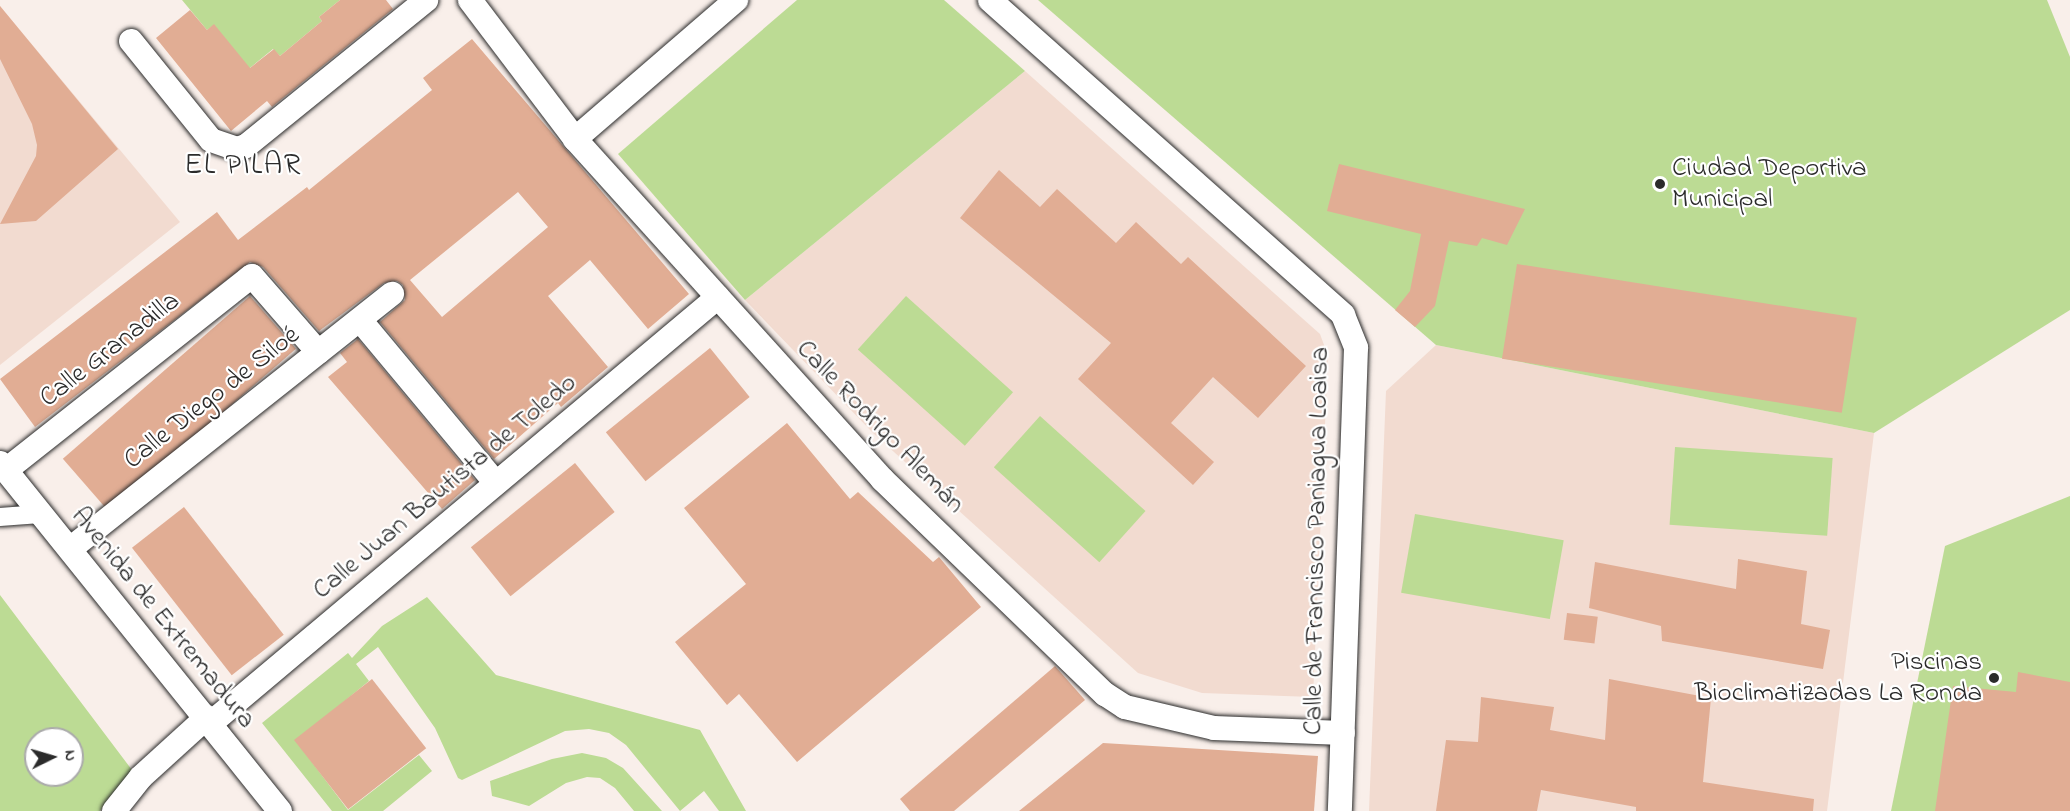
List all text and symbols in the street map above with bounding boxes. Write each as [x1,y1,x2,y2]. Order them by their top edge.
district label: EL PILAR [184,148,302,184]
place label: Ciudad Deportiva Municipal [1672,152,1867,215]
marker: Ciudad Deportiva Municipal [1653,177,1667,191]
street label: Calle Granadilla [34,285,186,415]
street label: Calle Diego de Siloé [118,319,306,477]
street label: Calle Rodrigo Alemán [789,333,971,521]
street label: Calle de Francisco Paniagua Loaisa [1297,347,1337,735]
street label: Calle Juan Bautista de Toledo [307,367,583,607]
street label: Avenida de Extremadura [64,501,262,735]
place label: Piscinas Bioclimatizadas La Ronda [1695,646,1982,709]
marker: Piscinas Bioclimatizadas La Ronda [1987,671,2001,685]
north arrow [24,727,84,787]
text: N [58,749,82,762]

